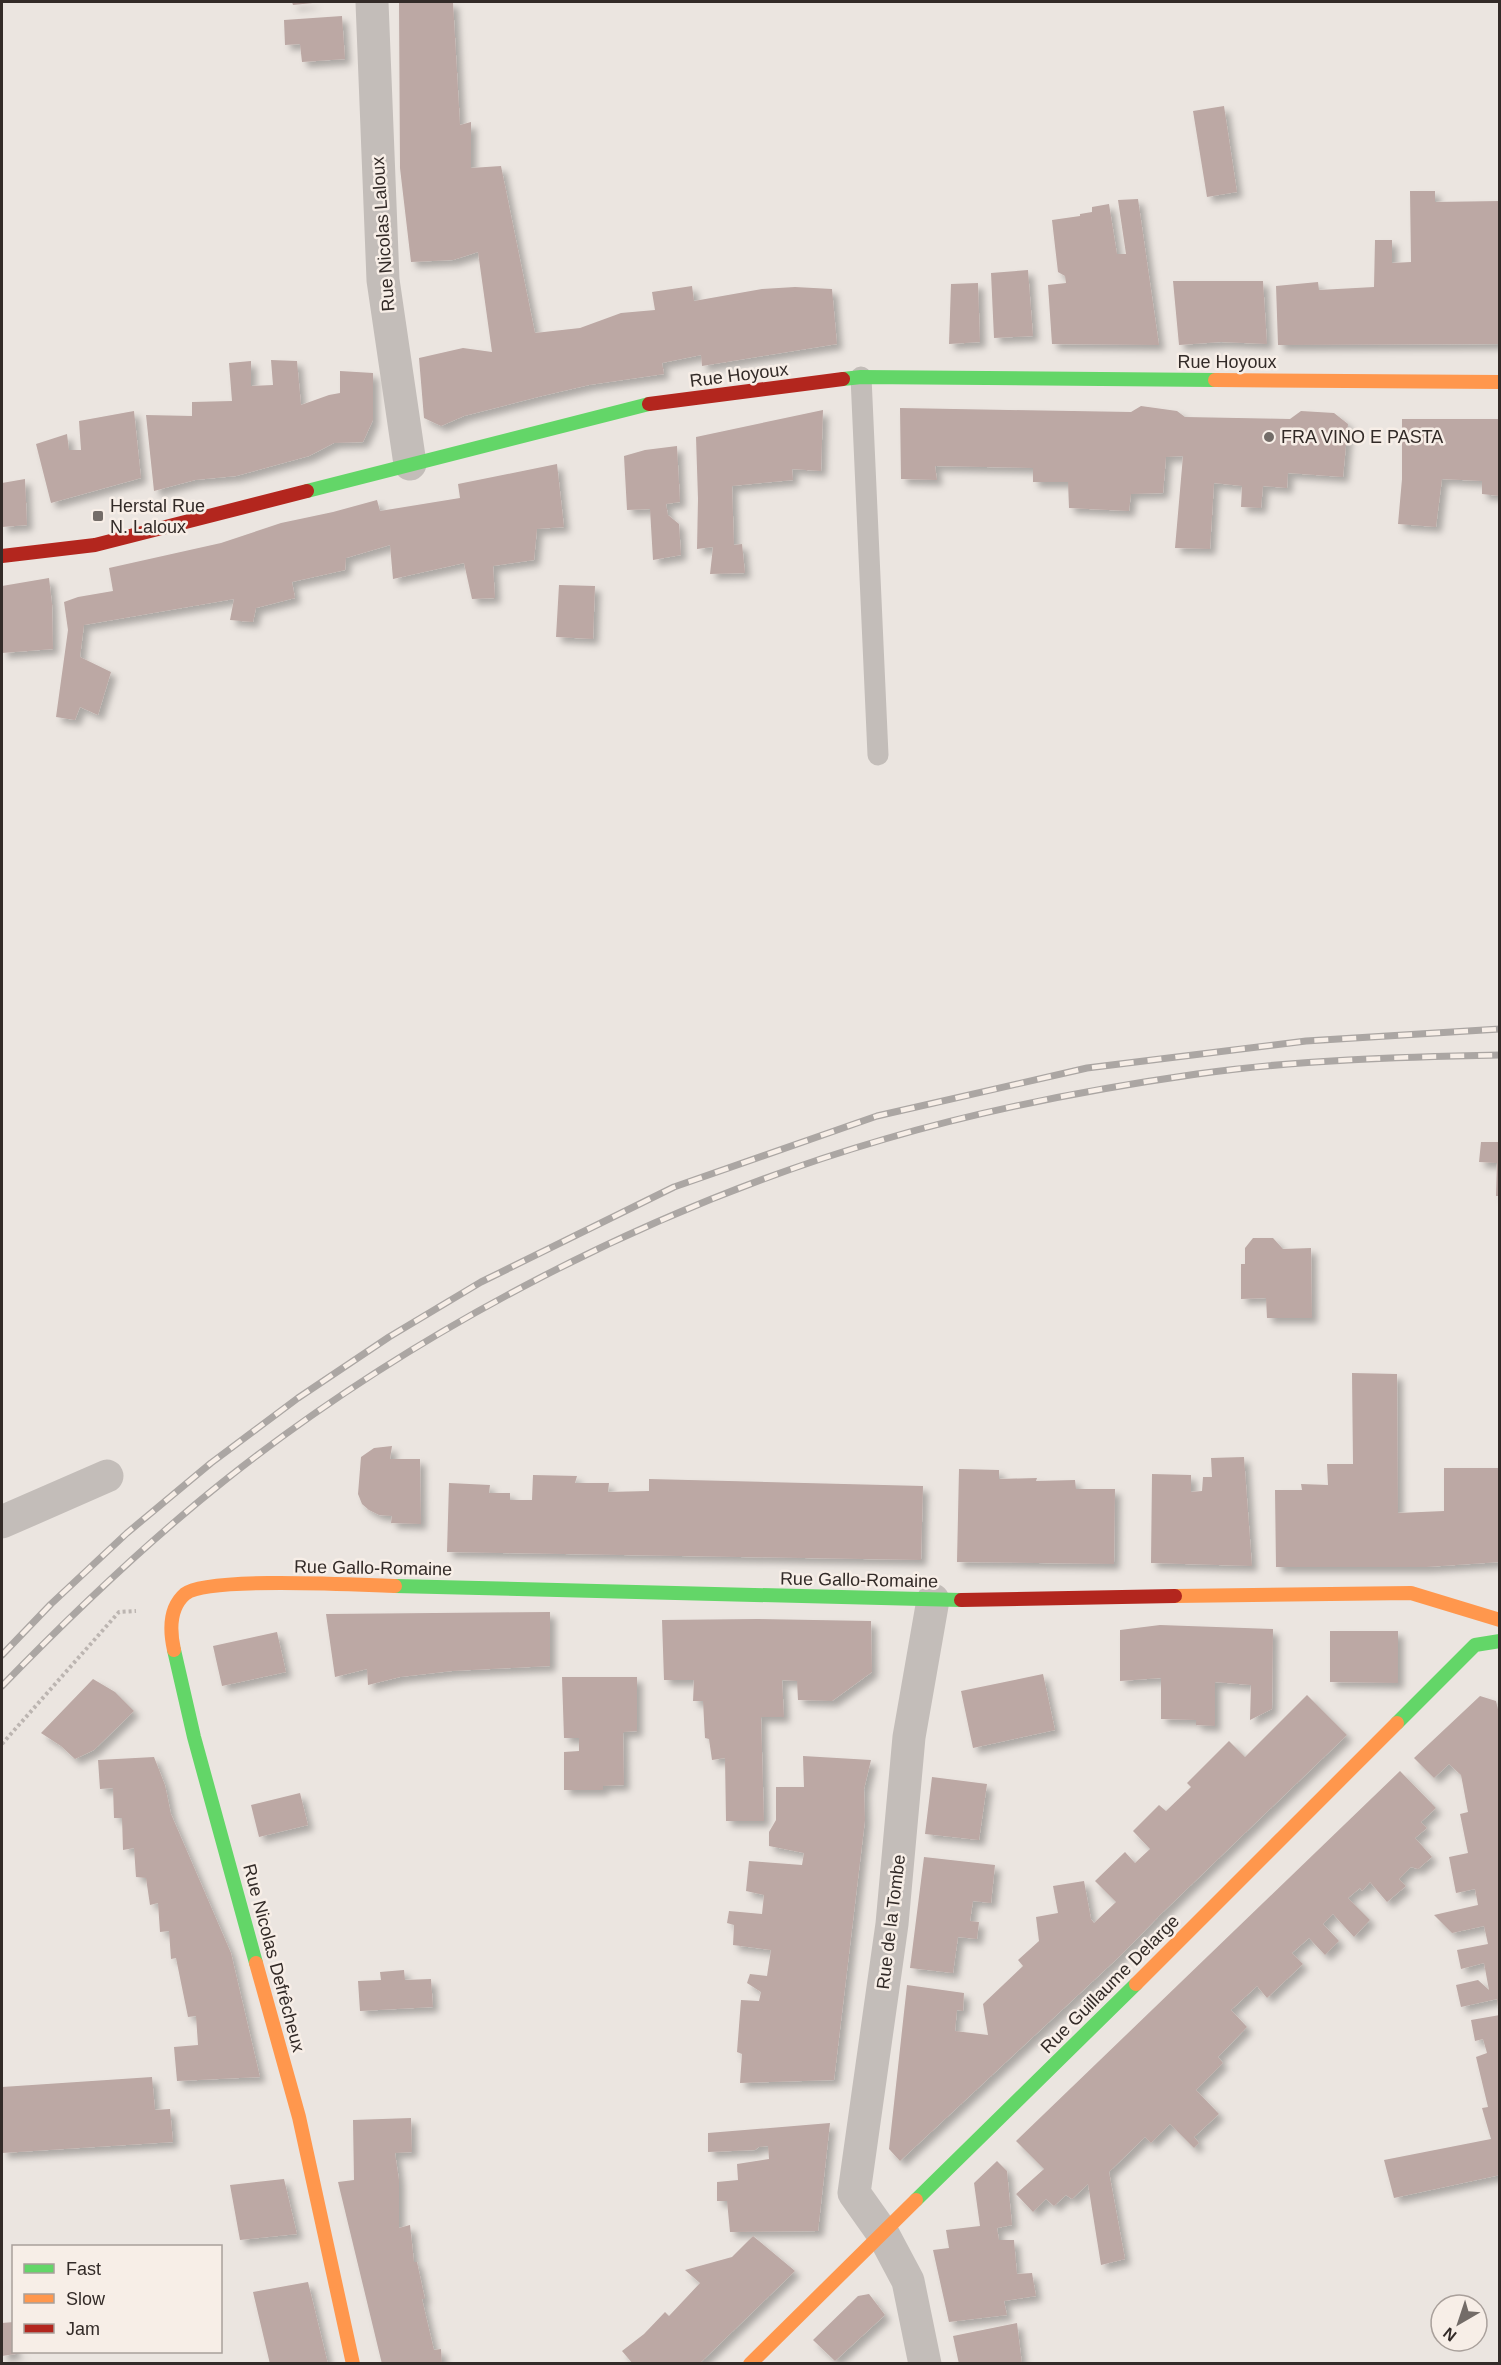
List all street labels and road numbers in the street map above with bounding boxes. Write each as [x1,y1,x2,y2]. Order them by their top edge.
street label: Rue Nicolas Laloux [368,156,398,312]
street label: Rue Hoyoux [1177,352,1277,372]
street label: Rue Hoyoux [689,359,789,391]
street label: Rue Gallo-Romaine [294,1557,452,1579]
street label: Rue Gallo-Romaine [780,1569,938,1591]
street label: Rue de la Tombe [873,1853,909,1991]
street label: Rue Nicolas Defrêcheux [239,1862,309,2054]
street label: Rue Guillaume Delarge [1037,1911,1183,2057]

